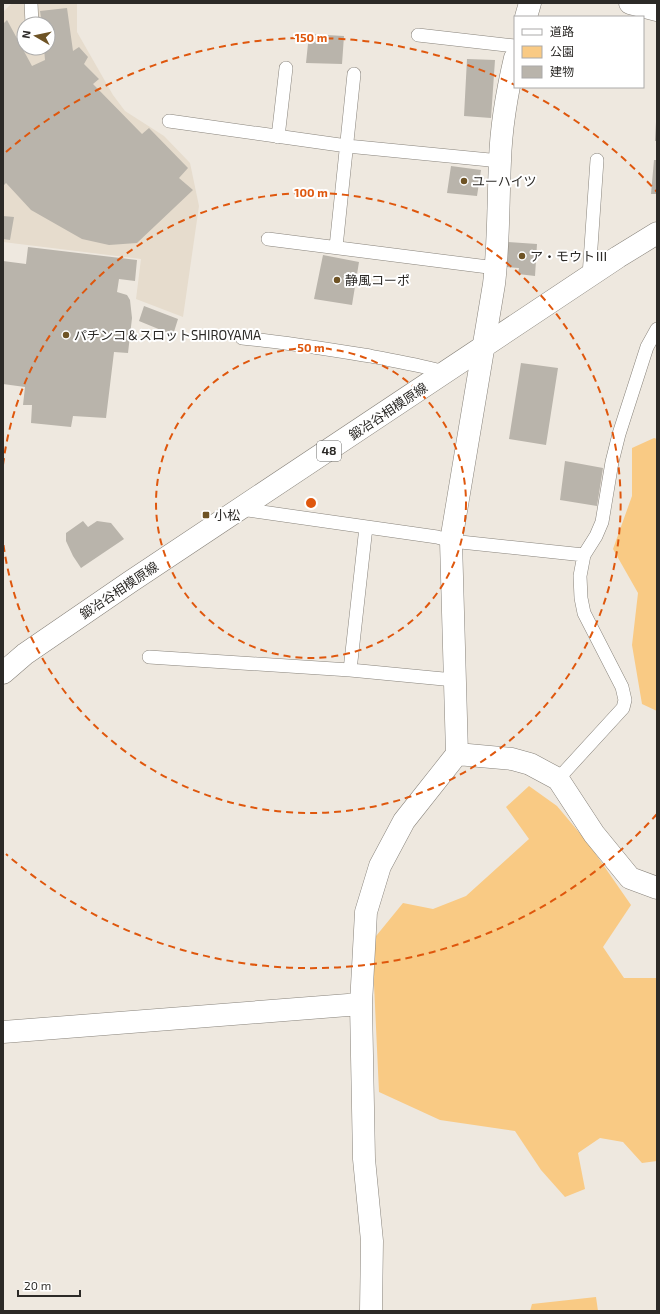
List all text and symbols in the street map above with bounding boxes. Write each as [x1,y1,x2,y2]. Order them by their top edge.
north arrow [16,16,56,56]
legend [514,16,644,88]
text: 道路 [550,24,574,38]
text: N [19,29,33,39]
text: 150 m [295,30,327,44]
text: 公園 [550,44,574,58]
text: 建物 [550,64,574,78]
place label: ユーハイツ [472,173,536,189]
marker: ユーハイツ [459,176,469,186]
text: 100 m [294,185,328,199]
place label: ア・モウトⅢ [530,248,608,264]
marker: ア・モウトⅢ [517,251,527,261]
place label: 静風コーポ [345,272,410,288]
marker: 静風コーポ [332,275,342,285]
place label: パチンコ＆スロットSHIROYAMA [74,327,261,343]
marker: パチンコ＆スロットSHIROYAMA [61,330,71,340]
text: 50 m [297,340,325,354]
street label: 鍛冶谷相模原線 [346,379,430,443]
road number: 48 [317,441,341,461]
centre of rings [304,496,318,510]
place label: 小松 [214,507,240,523]
marker: 小松 [201,510,211,520]
street label: 鍛冶谷相模原線 [77,558,161,622]
scale bar [18,1272,80,1298]
text: 20 m [24,1278,51,1292]

